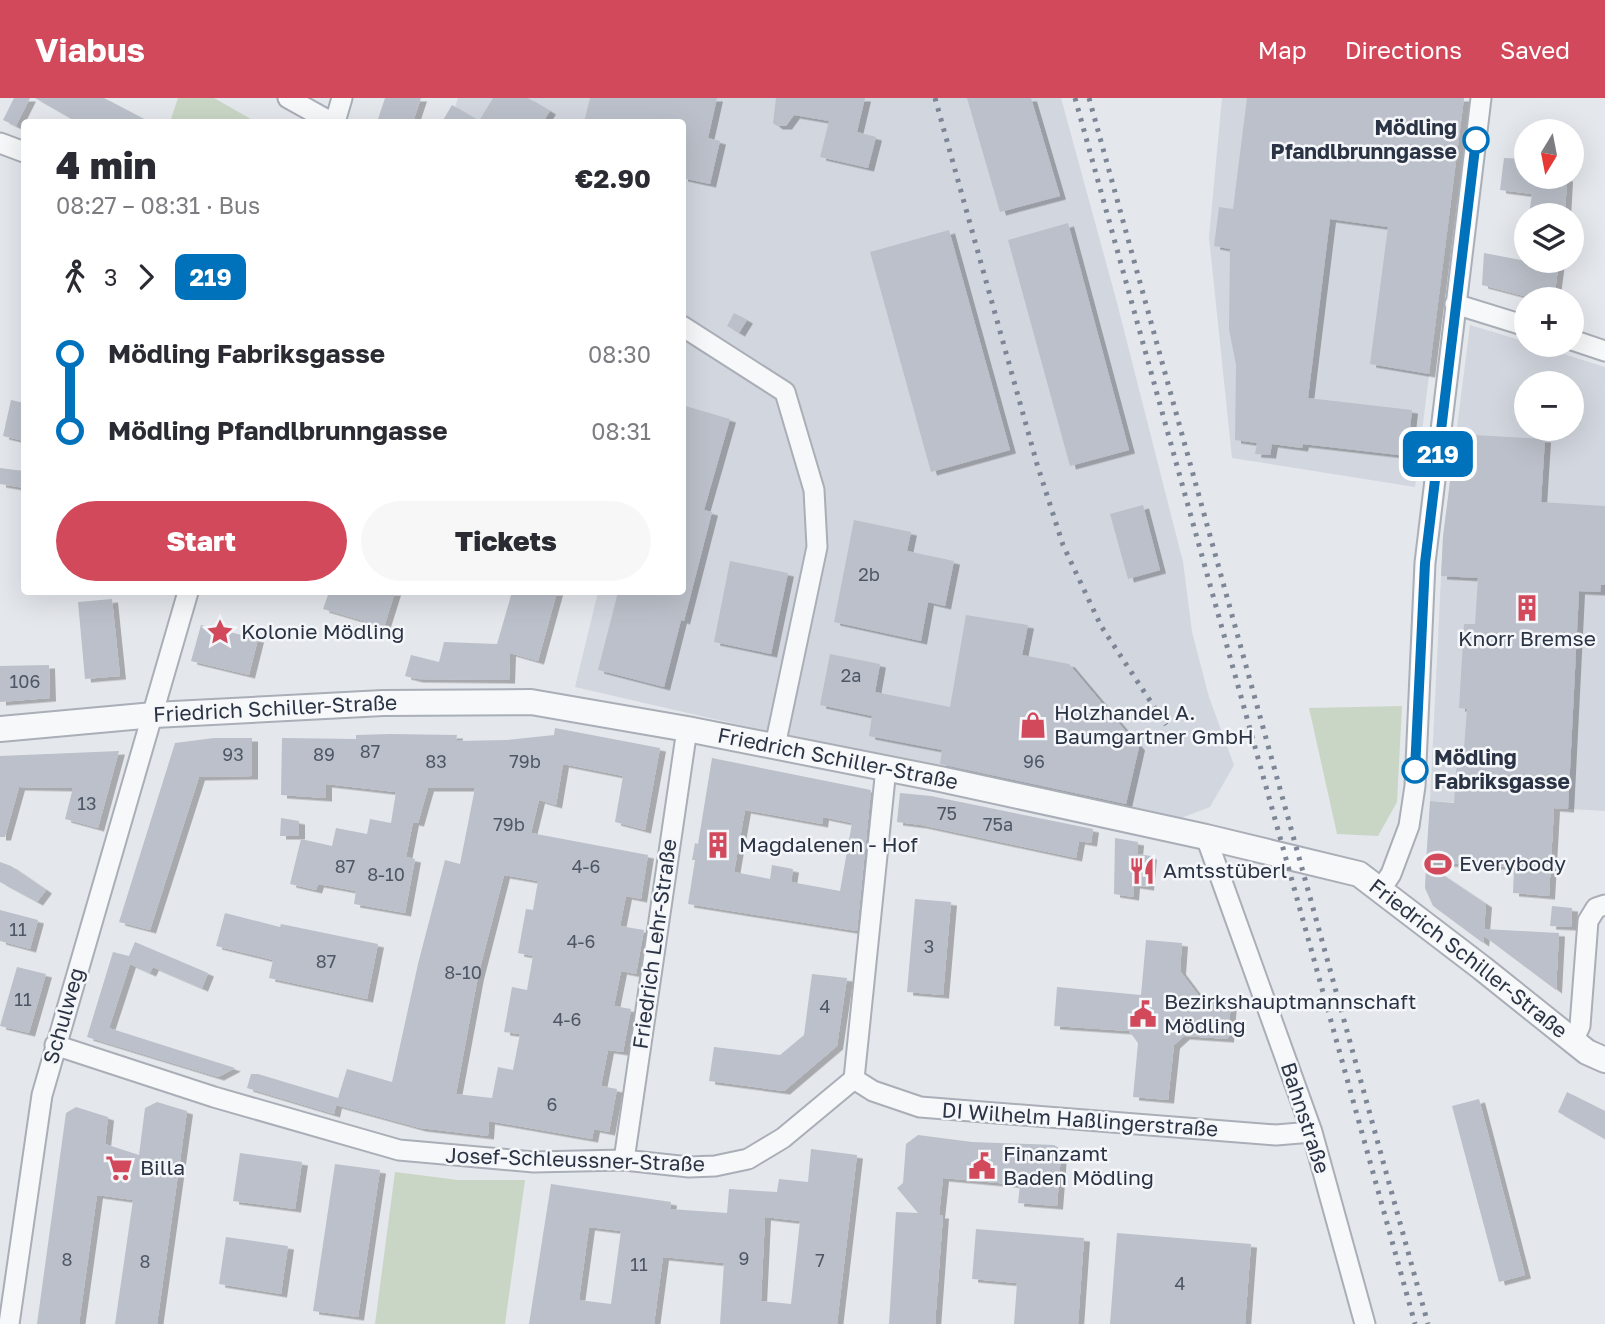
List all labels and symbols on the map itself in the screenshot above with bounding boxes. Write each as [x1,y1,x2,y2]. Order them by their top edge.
place label: Mödling Pfandlbrunngasse [1271,114,1457,164]
north arrow [1514,119,1584,189]
marker: Mödling Pfandlbrunngasse [1463,127,1489,153]
line badge: 219 [1398,431,1478,477]
house number: 2b [858,563,880,585]
building icon: Knorr Bremse [1512,593,1542,623]
place icon: Kolonie Mödling [205,617,235,647]
place label: Kolonie Mödling [241,618,405,644]
place label: Knorr Bremse [1458,625,1596,651]
house number: 2a [841,664,861,686]
house number: 106 [10,670,40,692]
street label: Friedrich Schiller-Straße [152,689,397,727]
place label: Holzhandel A. Baumgartner GmbH [1054,699,1254,749]
shop icon: Holzhandel A. Baumgartner GmbH [1018,710,1048,740]
street label: Friedrich Schiller-Straße [716,721,961,795]
house number: 87 [360,740,380,762]
house number: 93 [222,743,244,765]
house number: 89 [313,743,335,765]
place label: Mödling Fabriksgasse [1434,744,1570,794]
house number: 83 [425,750,447,772]
house number: 79b [509,750,541,772]
house number: 96 [1023,750,1045,772]
marker: Mödling Fabriksgasse [1402,757,1428,783]
house number: 13 [77,792,97,814]
house number: 75 [937,802,957,824]
house number: 79b [493,813,525,835]
house number: 75a [983,813,1013,835]
building icon: Magdalenen - Hof [703,830,733,860]
place label: Magdalenen - Hof [739,831,918,857]
street label: Friedrich Lehr-Straße [626,837,682,1051]
sports icon: Everybody [1423,849,1453,879]
place label: Everybody [1459,850,1566,876]
house number: 87 [335,855,355,877]
house number: 4-6 [572,855,600,877]
restaurant icon: Amtsstüberl [1127,856,1157,886]
place label: Amtsstüberl [1163,857,1287,883]
house number: 8-10 [367,863,405,885]
street label: Friedrich Schiller-Straße [1364,873,1573,1043]
house number: 11 [9,918,27,940]
house number: 4-6 [567,930,595,952]
house number: 3 [924,935,934,957]
house number: 87 [316,950,336,972]
house number: 8-10 [444,961,482,983]
street label: Schulweg [37,965,89,1067]
house number: 11 [14,988,32,1010]
place label: Bezirkshauptmannschaft Mödling [1164,988,1416,1038]
house number: 4 [820,995,831,1017]
public building icon: Bezirkshauptmannschaft Mödling [1128,999,1158,1029]
house number: 4-6 [553,1008,581,1030]
street label: Bahnstraße [1276,1059,1336,1177]
house number: 6 [547,1093,557,1115]
street label: DI Wilhelm Haßlingerstraße [941,1096,1219,1142]
place label: Finanzamt Baden Mödling [1003,1140,1154,1190]
street label: Josef-Schleussner-Straße [445,1141,705,1177]
public building icon: Finanzamt Baden Mödling [967,1151,997,1181]
supermarket icon: Billa [104,1153,134,1183]
place label: Billa [140,1154,185,1180]
house number: 9 [739,1247,749,1269]
house number: 8 [62,1248,72,1270]
house number: 7 [815,1249,825,1271]
house number: 8 [140,1250,150,1272]
house number: 11 [630,1253,648,1275]
house number: 4 [1175,1272,1186,1294]

